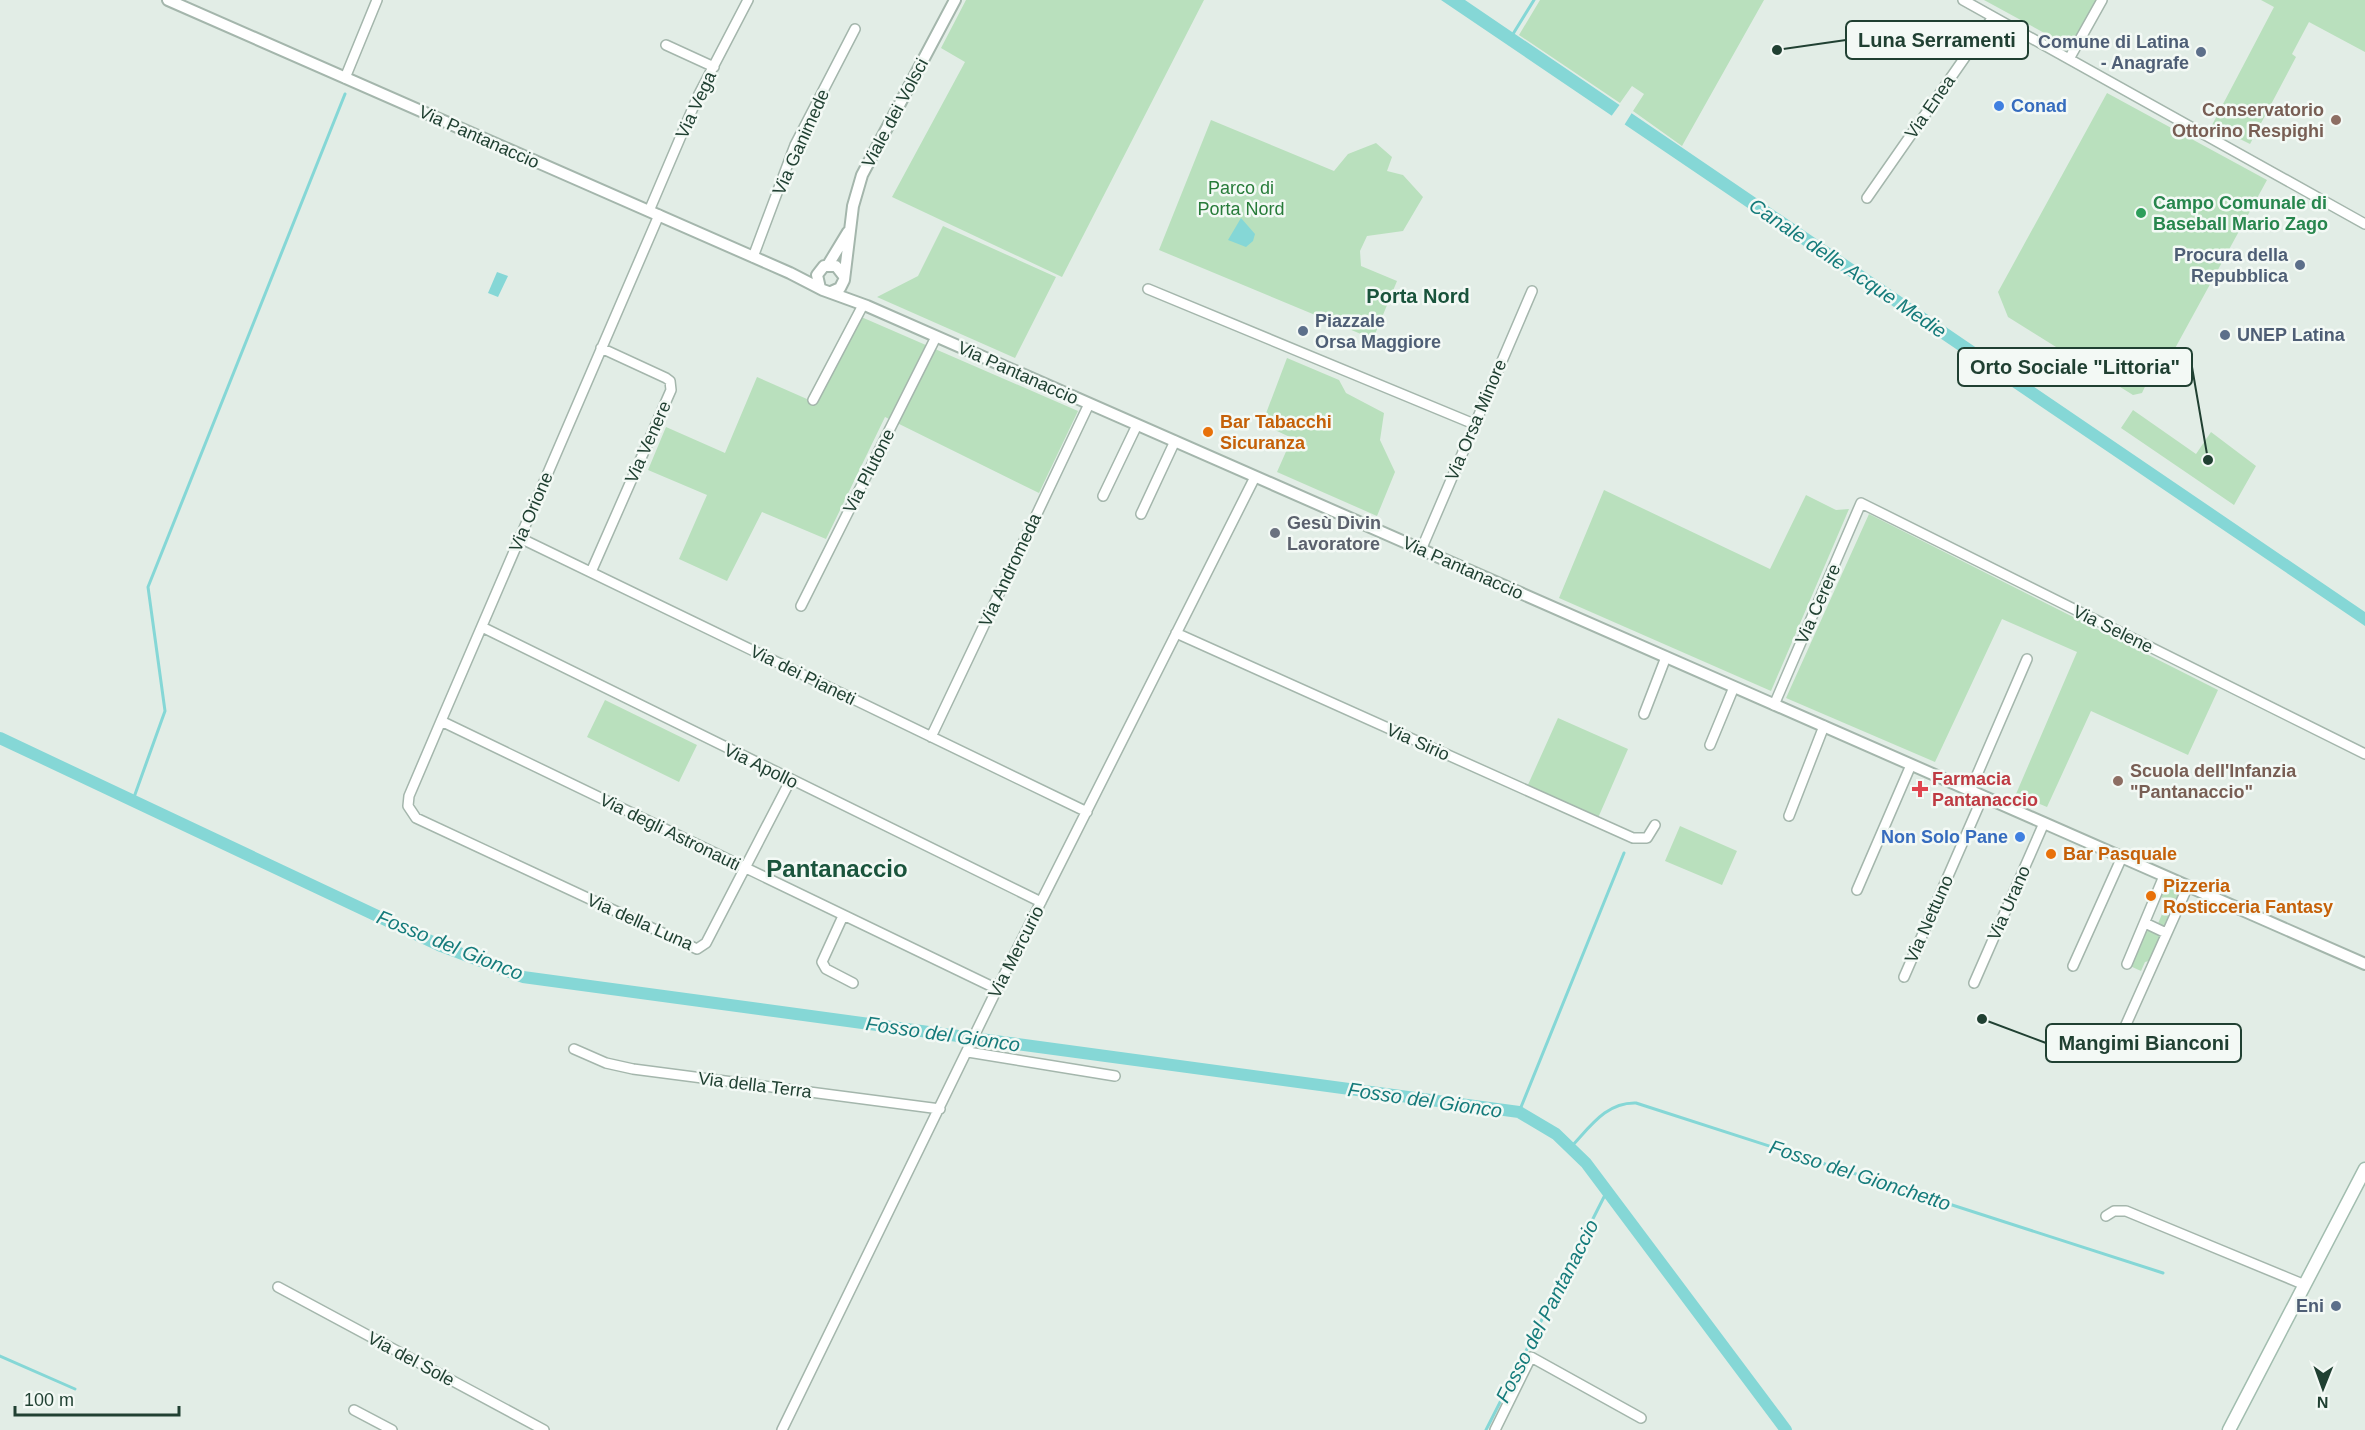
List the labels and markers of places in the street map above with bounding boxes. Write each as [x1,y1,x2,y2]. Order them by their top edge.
callout: Luna Serramenti [1846,21,2028,59]
place label: Comune di Latina - Anagrafe [2038,32,2190,73]
marker: Comune di Latina - Anagrafe [2194,45,2208,59]
place label: Conad [2011,96,2067,116]
marker: Conad [1992,99,2006,113]
place label: Conservatorio Ottorino Respighi [2172,100,2324,141]
marker: Conservatorio Ottorino Respighi [2329,113,2343,127]
place label: Campo Comunale di Baseball Mario Zago [2153,193,2328,234]
marker: Campo Comunale di Baseball Mario Zago [2134,206,2148,220]
place label: Procura della Repubblica [2174,245,2289,286]
marker: Procura della Repubblica [2293,258,2307,272]
place label: Piazzale Orsa Maggiore [1315,311,1441,352]
marker: Piazzale Orsa Maggiore [1296,324,1310,338]
place label: UNEP Latina [2237,325,2346,345]
marker: UNEP Latina [2218,328,2232,342]
callout: Orto Sociale "Littoria" [1958,348,2192,386]
place label: Bar Tabacchi Sicuranza [1220,412,1332,453]
marker: Bar Tabacchi Sicuranza [1201,425,1215,439]
place label: Gesù Divin Lavoratore [1287,513,1381,554]
marker: Gesù Divin Lavoratore [1268,526,1282,540]
place label: Scuola dell'Infanzia "Pantanaccio" [2130,761,2297,802]
place label: Farmacia Pantanaccio [1932,769,2038,810]
marker: Scuola dell'Infanzia "Pantanaccio" [2111,774,2125,788]
marker: Farmacia Pantanaccio [1913,782,1927,796]
place label: Non Solo Pane [1881,827,2008,847]
marker: Non Solo Pane [2013,830,2027,844]
place label: Bar Pasquale [2063,844,2177,864]
marker: Bar Pasquale [2044,847,2058,861]
place label: Pizzeria Rosticceria Fantasy [2163,876,2333,917]
marker: Pizzeria Rosticceria Fantasy [2144,889,2158,903]
callout: Mangimi Bianconi [2046,1024,2241,1062]
place label: Eni [2296,1296,2324,1316]
marker: Eni [2329,1299,2343,1313]

